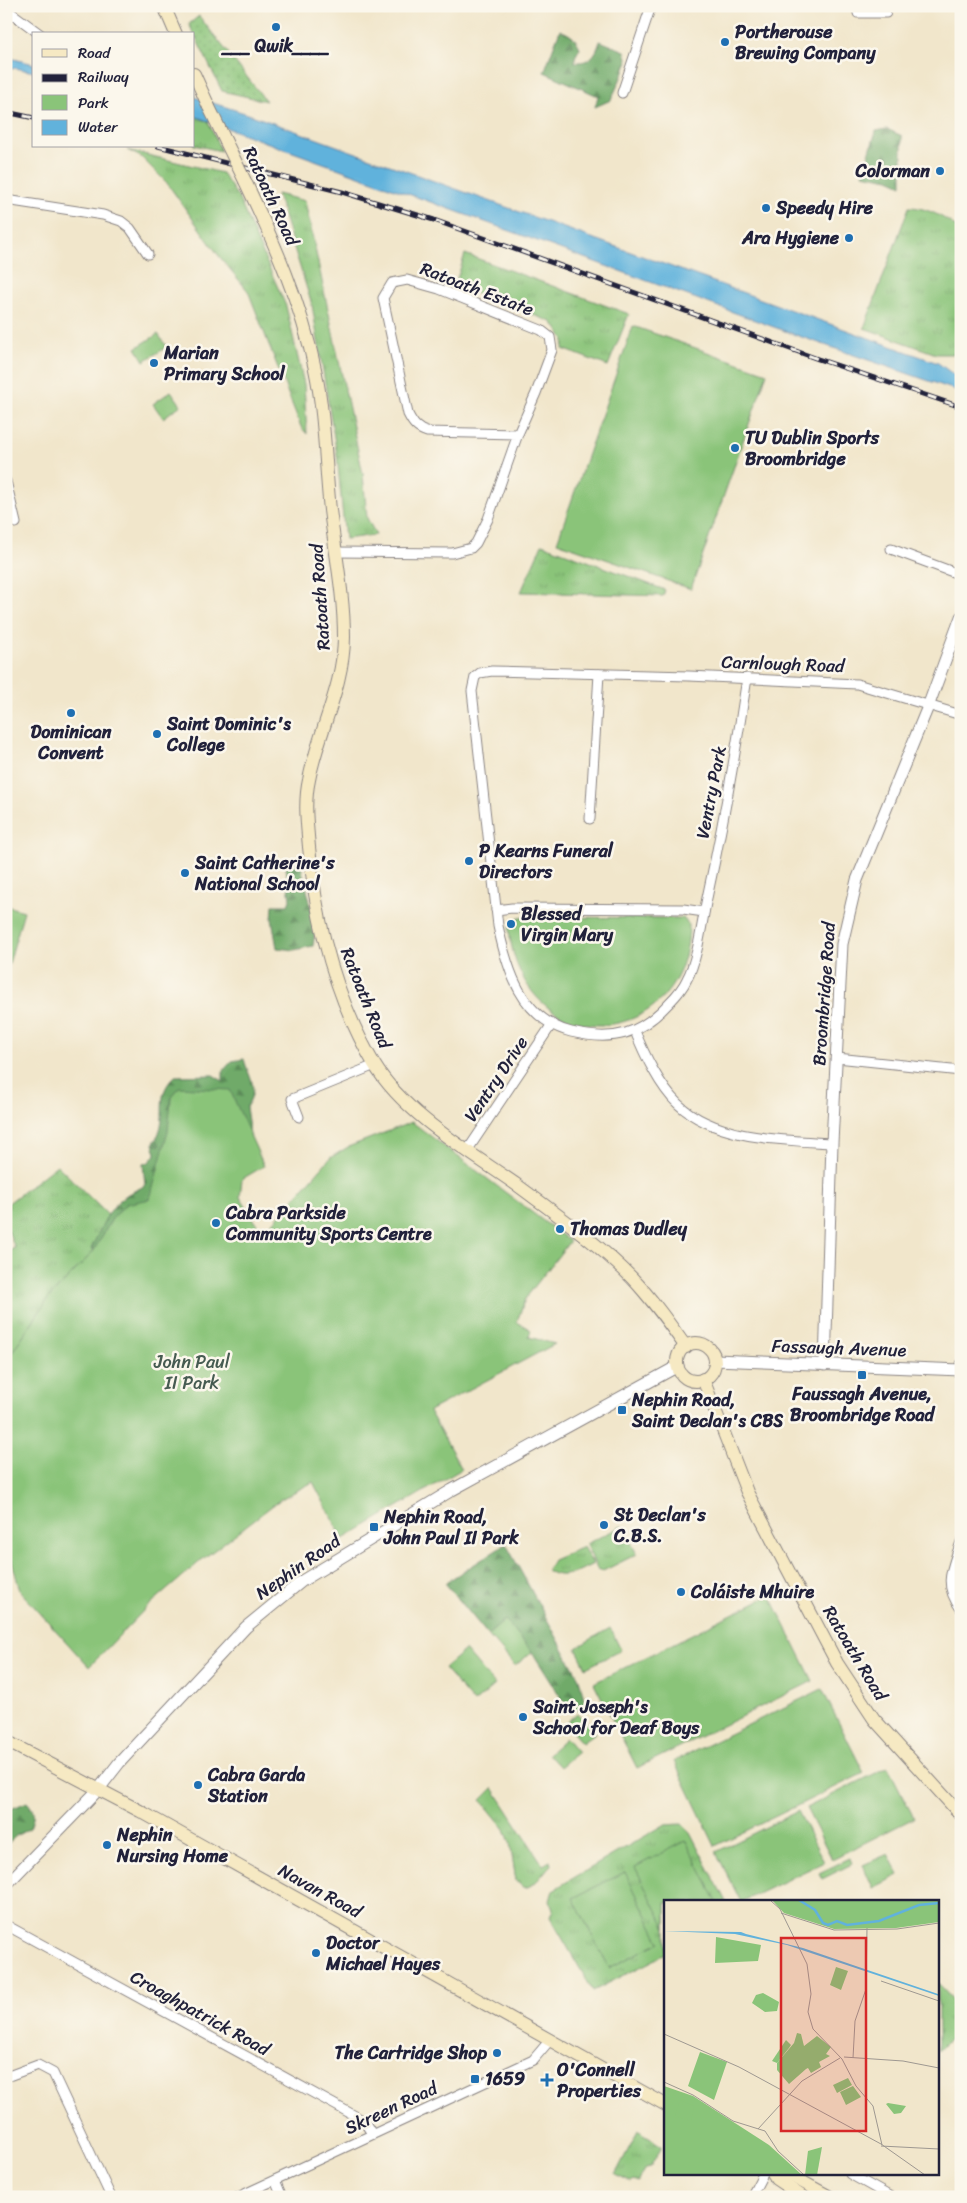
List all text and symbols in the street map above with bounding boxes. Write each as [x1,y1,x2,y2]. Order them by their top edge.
place label: Portherouse Brewing Company [735,16,876,69]
marker: ___ Qwik____ [270,21,282,33]
place label: ___ Qwik____ [221,30,329,62]
legend [32,32,195,148]
marker: Portherouse Brewing Company [719,36,731,48]
text: Road [78,40,111,66]
text: Railway [78,64,129,90]
text: Park [78,90,109,116]
text: Water [78,114,118,140]
street label: Ratoath Road [234,141,309,252]
place label: Colorman [854,155,930,187]
marker: Colorman [934,165,946,177]
place label: Speedy Hire [775,192,874,224]
marker: Speedy Hire [760,202,772,214]
place label: Ara Hygiene [741,222,840,254]
marker: Ara Hygiene [843,232,855,244]
street label: Ratoath Estate [415,253,539,325]
place label: Marian Primary School [163,337,286,390]
marker: Marian Primary School [148,357,160,369]
place label: TU Dublin Sports Broombridge [745,422,880,475]
marker: TU Dublin Sports Broombridge [729,442,741,454]
street label: Ratoath Road [300,541,340,651]
street label: Carnlough Road [721,646,847,682]
marker: Dominican Convent [65,707,77,719]
place label: Saint Dominic's College [166,708,291,761]
place label: Dominican Convent [30,716,112,769]
marker: Saint Dominic's College [151,728,163,740]
street label: Ventry Park [686,743,736,841]
place label: P Kearns Funeral Directors [479,835,614,888]
place label: Saint Catherine's National School [194,847,335,900]
marker: P Kearns Funeral Directors [463,855,475,867]
marker: Saint Catherine's National School [179,867,191,879]
place label: Blessed Virgin Mary [521,898,614,951]
marker: Blessed Virgin Mary [505,918,517,930]
street label: Broombridge Road [803,920,845,1067]
street label: Ratoath Road [331,943,401,1055]
street label: Ventry Drive [455,1029,537,1129]
place label: Cabra Parkside Community Sports Centre [225,1197,432,1250]
place label: Thomas Dudley [570,1213,688,1245]
marker: Cabra Parkside Community Sports Centre [210,1217,222,1229]
marker: Thomas Dudley [554,1223,566,1235]
street label: Fassaugh Avenue [771,1330,907,1366]
park label: John Paul II Park [153,1346,231,1399]
marker: Faussagh Avenue, Broombridge Road [856,1369,868,1381]
place label: Faussagh Avenue, Broombridge Road [790,1378,935,1431]
place label: Nephin Road, Saint Declan's CBS [631,1384,783,1437]
marker: Nephin Road, Saint Declan's CBS [616,1404,628,1416]
place label: St Declan's C.B.S. [613,1499,706,1552]
place label: Nephin Road, John Paul II Park [383,1501,519,1554]
marker: St Declan's C.B.S. [598,1519,610,1531]
marker: Nephin Road, John Paul II Park [368,1521,380,1533]
street label: Nephin Road [248,1525,349,1608]
place label: Coláiste Mhuire [690,1576,815,1608]
marker: Coláiste Mhuire [675,1586,687,1598]
street label: Ratoath Road [814,1599,897,1708]
place label: Saint Joseph's School for Deaf Boys [532,1691,700,1744]
marker: Saint Joseph's School for Deaf Boys [517,1711,529,1723]
place label: Cabra Garda Station [207,1759,305,1812]
marker: Cabra Garda Station [192,1779,204,1791]
place label: Nephin Nursing Home [116,1819,229,1872]
marker: Nephin Nursing Home [101,1839,113,1851]
street label: Navan Road [272,1855,369,1928]
inset map [664,1900,940,2176]
place label: Doctor Michael Hayes [325,1927,441,1980]
marker: Doctor Michael Hayes [310,1947,322,1959]
street label: Croaghpatrick Road [124,1961,277,2066]
place label: The Cartridge Shop [334,2037,487,2069]
marker: The Cartridge Shop [491,2047,503,2059]
place label: O'Connell Properties [557,2054,642,2107]
place label: 1659 [485,2063,525,2095]
street label: Skreen Road [339,2072,444,2144]
marker: 1659 [469,2073,481,2085]
marker: O'Connell Properties [541,2074,553,2086]

